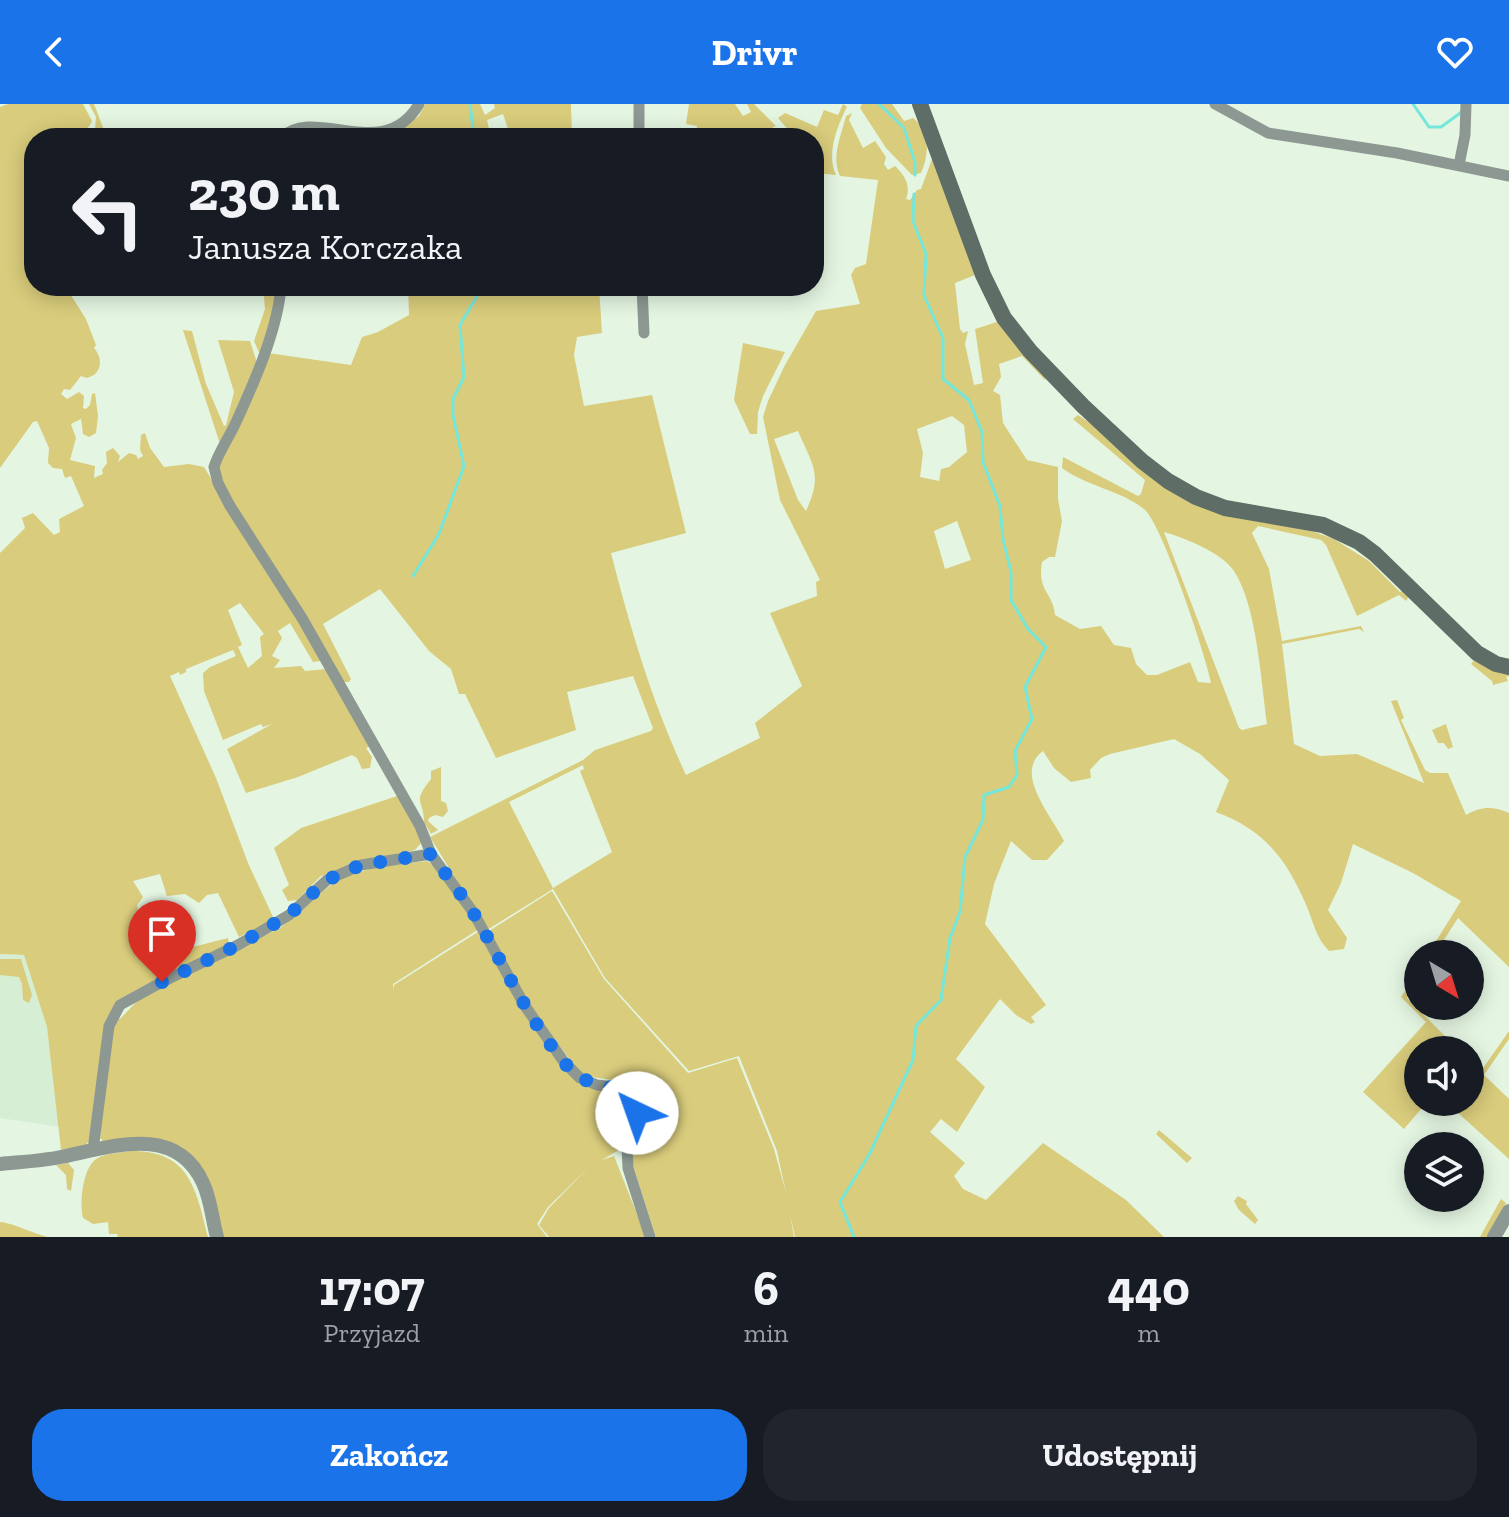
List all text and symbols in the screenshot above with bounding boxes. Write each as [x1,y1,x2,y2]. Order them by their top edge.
icon: back [32,30,76,74]
icon: heart [1433,30,1477,74]
text: Drivr [711,31,798,74]
text: 230 m [188,157,340,224]
icon: left [56,160,160,264]
text: Janusza Korczaka [188,225,463,268]
pin [128,900,196,982]
icon: arrive [140,912,184,956]
north arrow [1404,940,1484,1020]
map controls [1404,940,1484,1212]
button: sound [1404,1036,1484,1116]
position arrow [595,1071,679,1155]
button: layers [1404,1132,1484,1212]
text: 17:07 [319,1260,425,1317]
text: 6 [753,1260,779,1317]
text: 440 [1107,1260,1190,1317]
text: Przyjazd [324,1317,420,1349]
text: min [744,1317,788,1349]
text: m [1137,1317,1160,1349]
button: Zakończ [32,1409,747,1501]
button: Udostępnij [763,1409,1477,1501]

